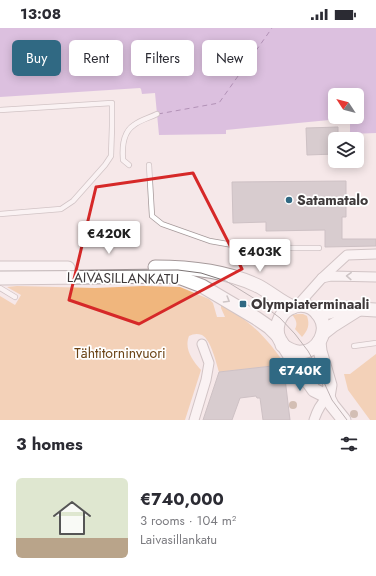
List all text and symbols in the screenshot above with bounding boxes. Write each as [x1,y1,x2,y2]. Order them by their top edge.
text: 13:08 [20,3,61,25]
chip: Buy [12,40,61,76]
chip: Rent [69,40,123,76]
chip: Filters [131,40,194,76]
chip: New [202,40,257,76]
north arrow [328,88,364,124]
map controls [328,88,364,168]
button: layers [328,132,364,168]
place label: Satamatalo [297,190,368,210]
marker: Satamatalo [284,195,294,205]
pin: €420K [81,221,137,255]
text: €420K [87,224,131,243]
pin: €403K [232,239,288,273]
text: €403K [238,242,282,261]
street label: LAIVASILLANKATU [67,267,179,289]
one-way arrow [346,272,352,281]
place label: Olympiaterminaali [251,294,370,314]
one-way arrow [223,295,230,302]
marker: Olympiaterminaali [238,299,248,309]
park label: Tähtitorninvuori [74,343,166,363]
pin: €740K [272,358,328,392]
text: €740K [278,361,322,380]
text: 3 homes [16,432,83,456]
icon: filters [338,433,360,455]
text: €740,000 [140,487,224,511]
icon: home [48,494,96,542]
text: 3 rooms · 104 m² [140,511,236,530]
text: Laivasillankatu [140,530,217,549]

